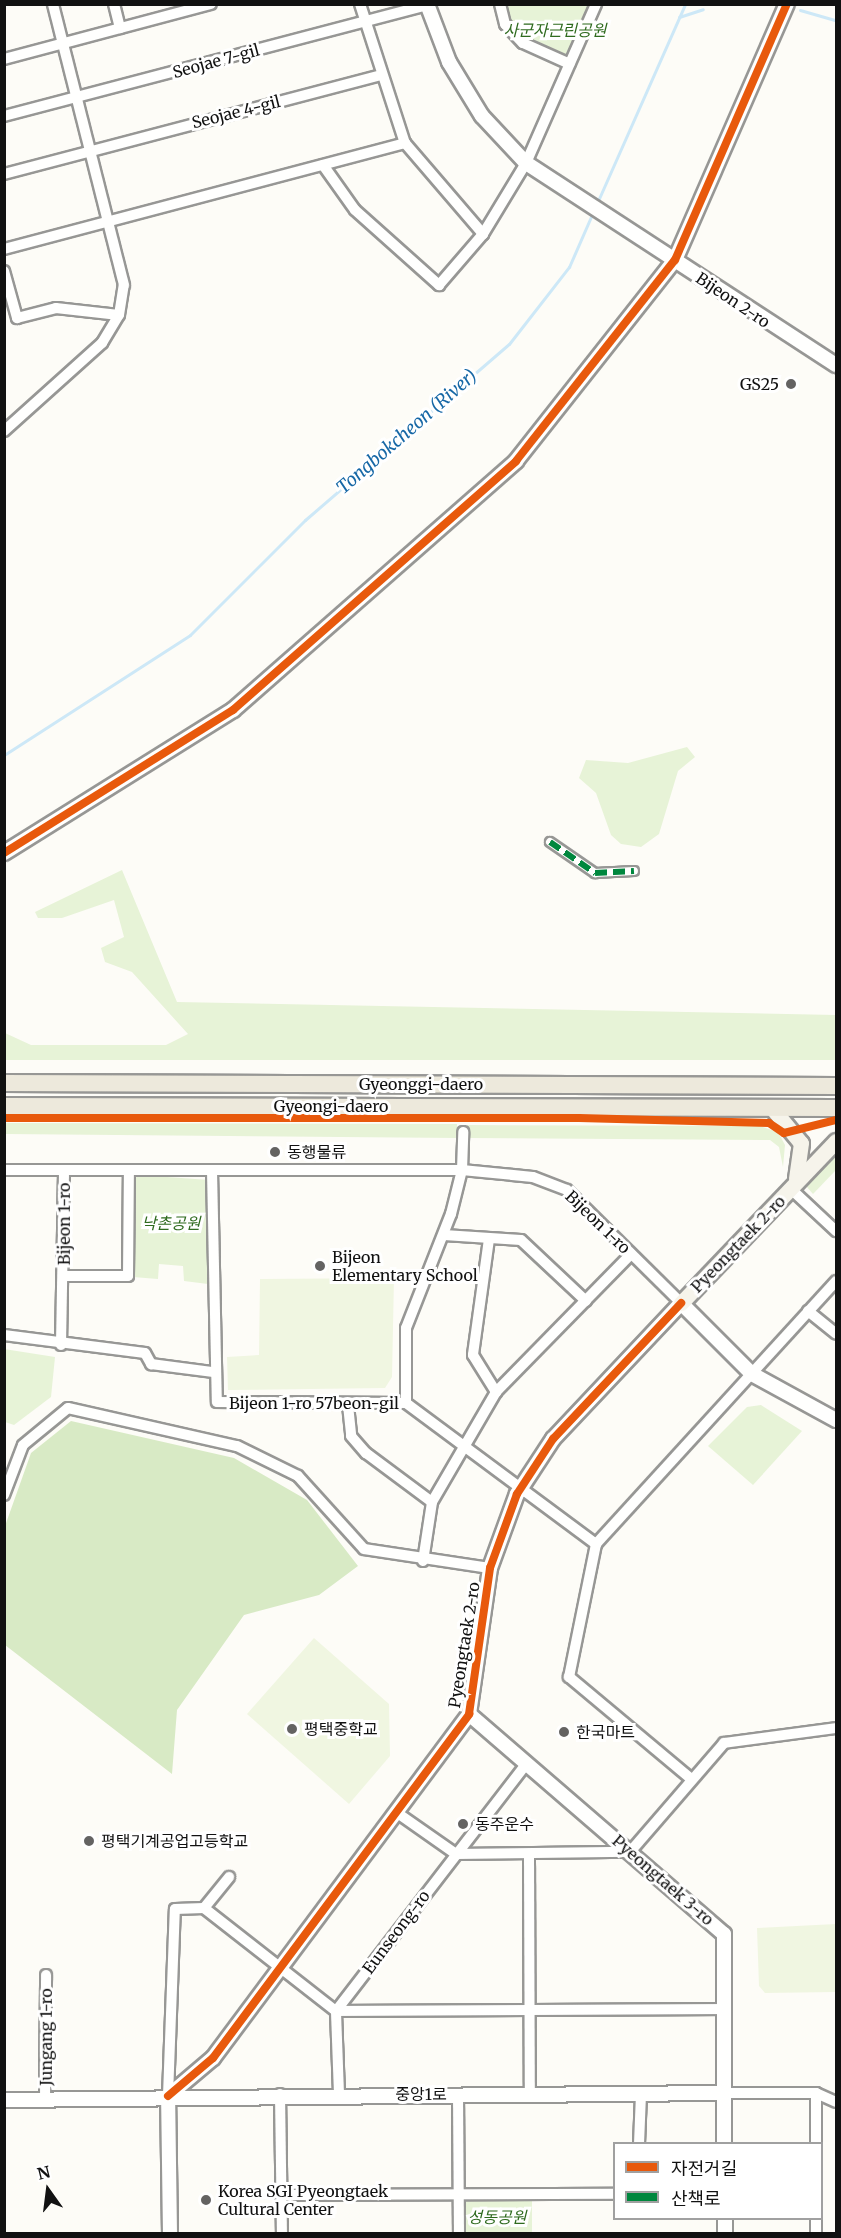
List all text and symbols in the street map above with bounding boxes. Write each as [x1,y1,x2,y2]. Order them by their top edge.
park label: 사군자근린공원 [503,20,607,40]
street label: Seojae 7-gil [170,40,262,82]
street label: Seojae 4-gil [190,92,282,132]
street label: Bijeon 2-ro [692,268,774,332]
water label: Tongbokcheon (River) [332,365,482,499]
place label: GS25 [740,374,779,394]
marker: GS25 [784,377,798,391]
street label: Gyeonggi-daero [359,1074,483,1094]
street label: Gyeongi-daero [274,1096,388,1116]
place label: 동행물류 [287,1142,346,1162]
marker: 동행물류 [268,1145,282,1159]
street label: Bijeon 1-ro [54,1183,74,1265]
street label: Bijeon 1-ro [562,1186,634,1258]
street label: Pyeongtaek 2-ro [687,1192,789,1296]
park label: 낙촌공원 [142,1213,200,1233]
place label: Bijeon Elementary School [332,1247,478,1285]
marker: Bijeon Elementary School [313,1259,327,1273]
street label: Bijeon 1-ro 57beon-gil [229,1393,399,1413]
street label: Pyeongtaek 2-ro [445,1581,483,1709]
place label: 평택중학교 [304,1719,378,1739]
marker: 평택중학교 [285,1722,299,1736]
place label: 한국마트 [576,1722,635,1742]
marker: 한국마트 [557,1725,571,1739]
place label: 동주운수 [475,1814,534,1834]
marker: 동주운수 [456,1817,470,1831]
place label: 평택기계공업고등학교 [101,1831,248,1851]
street label: Pyeongtaek 3-ro [608,1831,718,1929]
marker: 평택기계공업고등학교 [82,1834,96,1848]
street label: Eunseong-ro [358,1886,434,1978]
street label: Jungang 1-ro [36,1988,56,2086]
street label: 중앙1로 [395,2084,447,2104]
legend [613,2142,823,2220]
text: 자전거길 [671,2157,737,2180]
north arrow [18,2160,78,2220]
text: N [35,2161,52,2184]
place label: Korea SGI Pyeongtaek Cultural Center [218,2181,388,2219]
text: 산책로 [671,2187,721,2210]
marker: Korea SGI Pyeongtaek Cultural Center [199,2193,213,2207]
park label: 성동공원 [468,2207,526,2227]

